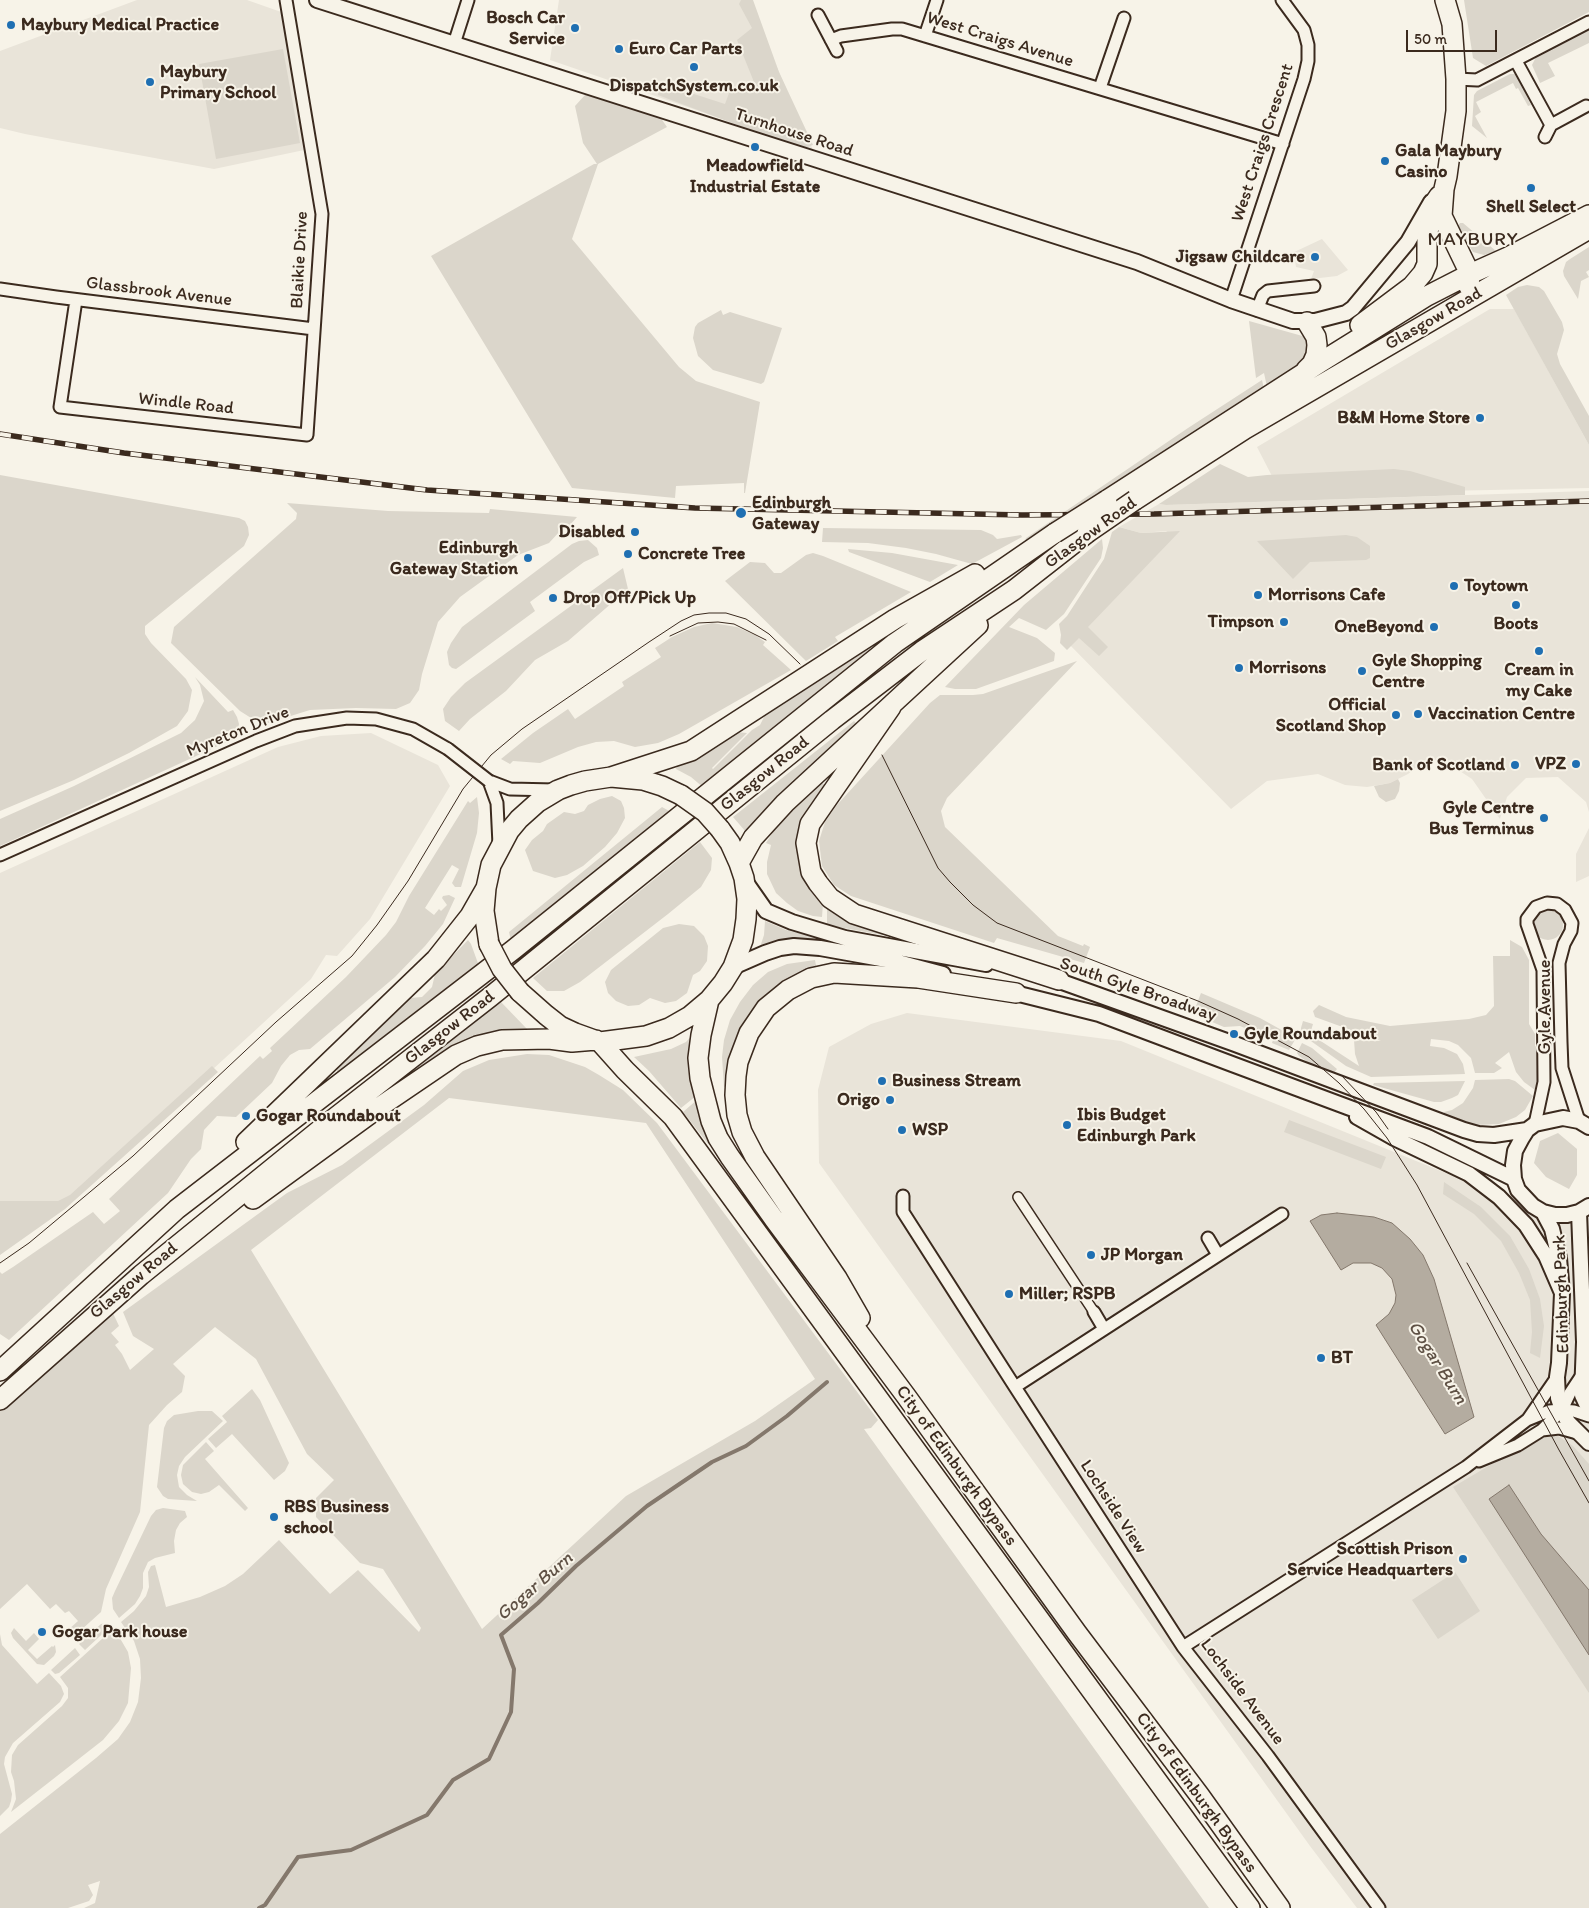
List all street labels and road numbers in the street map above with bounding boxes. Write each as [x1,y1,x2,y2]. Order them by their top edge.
street label: West Craigs Avenue [924,7,1076,73]
street label: West Craigs Crescent [1227,61,1299,225]
street label: Turnhouse Road [732,104,856,162]
street label: Blaikie Drive [287,211,313,309]
street label: Glassbrook Avenue [85,272,233,312]
street label: Glasgow Road [1382,283,1486,355]
street label: Windle Road [137,388,235,420]
street label: Glasgow Road [1041,492,1141,574]
street label: Myreton Drive [184,702,292,762]
street label: Glasgow Road [716,732,814,816]
street label: South Gyle Broadway [1057,953,1219,1027]
street label: Gyle Avenue [1534,960,1556,1054]
street label: Glasgow Road [401,986,499,1070]
street label: Edinburgh Park [1549,1234,1575,1354]
street label: Glasgow Road [86,1238,182,1324]
street label: City of Edinburgh Bypass [891,1382,1021,1550]
street label: Lochside View [1075,1456,1151,1558]
street label: Lochside Avenue [1195,1635,1289,1749]
street label: City of Edinburgh Bypass [1131,1709,1261,1877]

